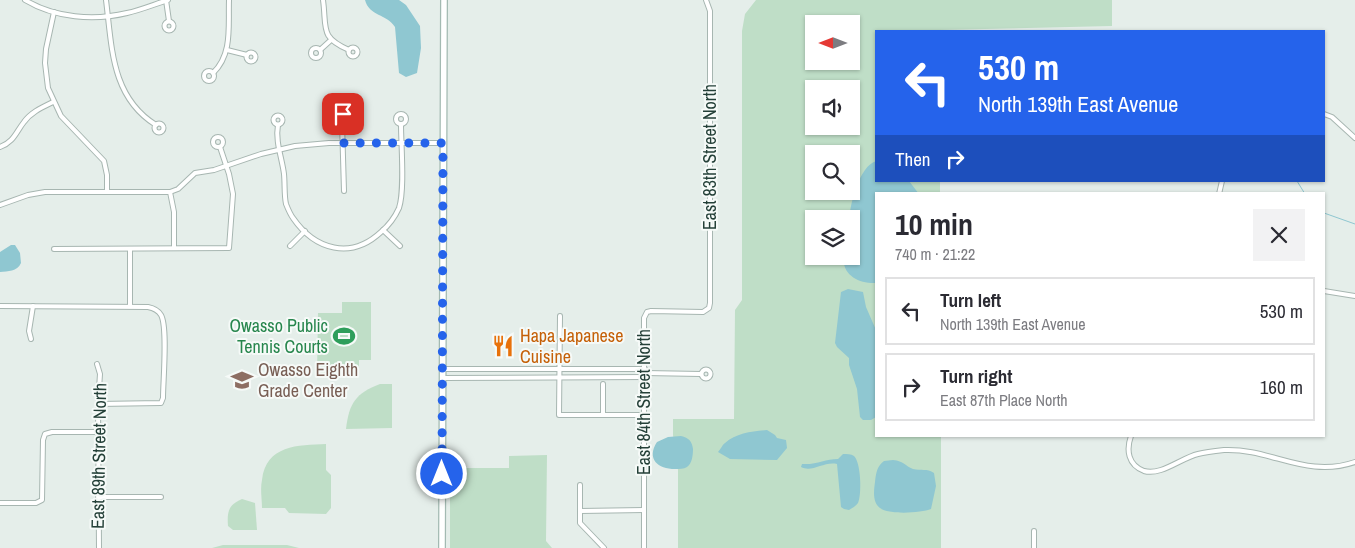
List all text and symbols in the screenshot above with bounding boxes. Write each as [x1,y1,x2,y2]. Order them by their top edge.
north arrow [805,15,860,70]
map controls [805,15,860,265]
text: 530 m [978,44,1059,91]
icon: left [895,50,960,115]
button: sound [805,80,860,135]
street label: East 83th Street North [697,84,722,230]
text: North 139th East Avenue [978,89,1178,119]
pin [322,93,364,135]
icon: arrive [329,100,357,128]
button: search [805,145,860,200]
icon: right [941,145,969,173]
text: Then [895,146,931,172]
text: 10 min [895,204,973,244]
button: close [1253,209,1305,261]
button: layers [805,210,860,265]
text: 740 m · 21:22 [895,243,975,265]
text: Turn left [940,287,1001,313]
icon: left [897,297,925,325]
text: 530 m [1260,298,1303,324]
place label: Owasso Public Tennis Courts [230,313,328,359]
text: North 139th East Avenue [940,313,1086,335]
sports icon: Owasso Public Tennis Courts [331,323,357,349]
place label: Hapa Japanese Cuisine [520,323,623,369]
street label: East 84th Street North [631,329,656,475]
restaurant icon: Hapa Japanese Cuisine [490,333,516,359]
place label: Owasso Eighth Grade Center [258,357,358,403]
text: Turn right [940,363,1012,389]
school or university icon: Owasso Eighth Grade Center [229,367,255,393]
icon: right [897,373,925,401]
text: 160 m [1260,374,1303,400]
street label: East 89th Street North [85,383,112,529]
text: East 87th Place North [940,389,1068,411]
position arrow [415,447,467,499]

